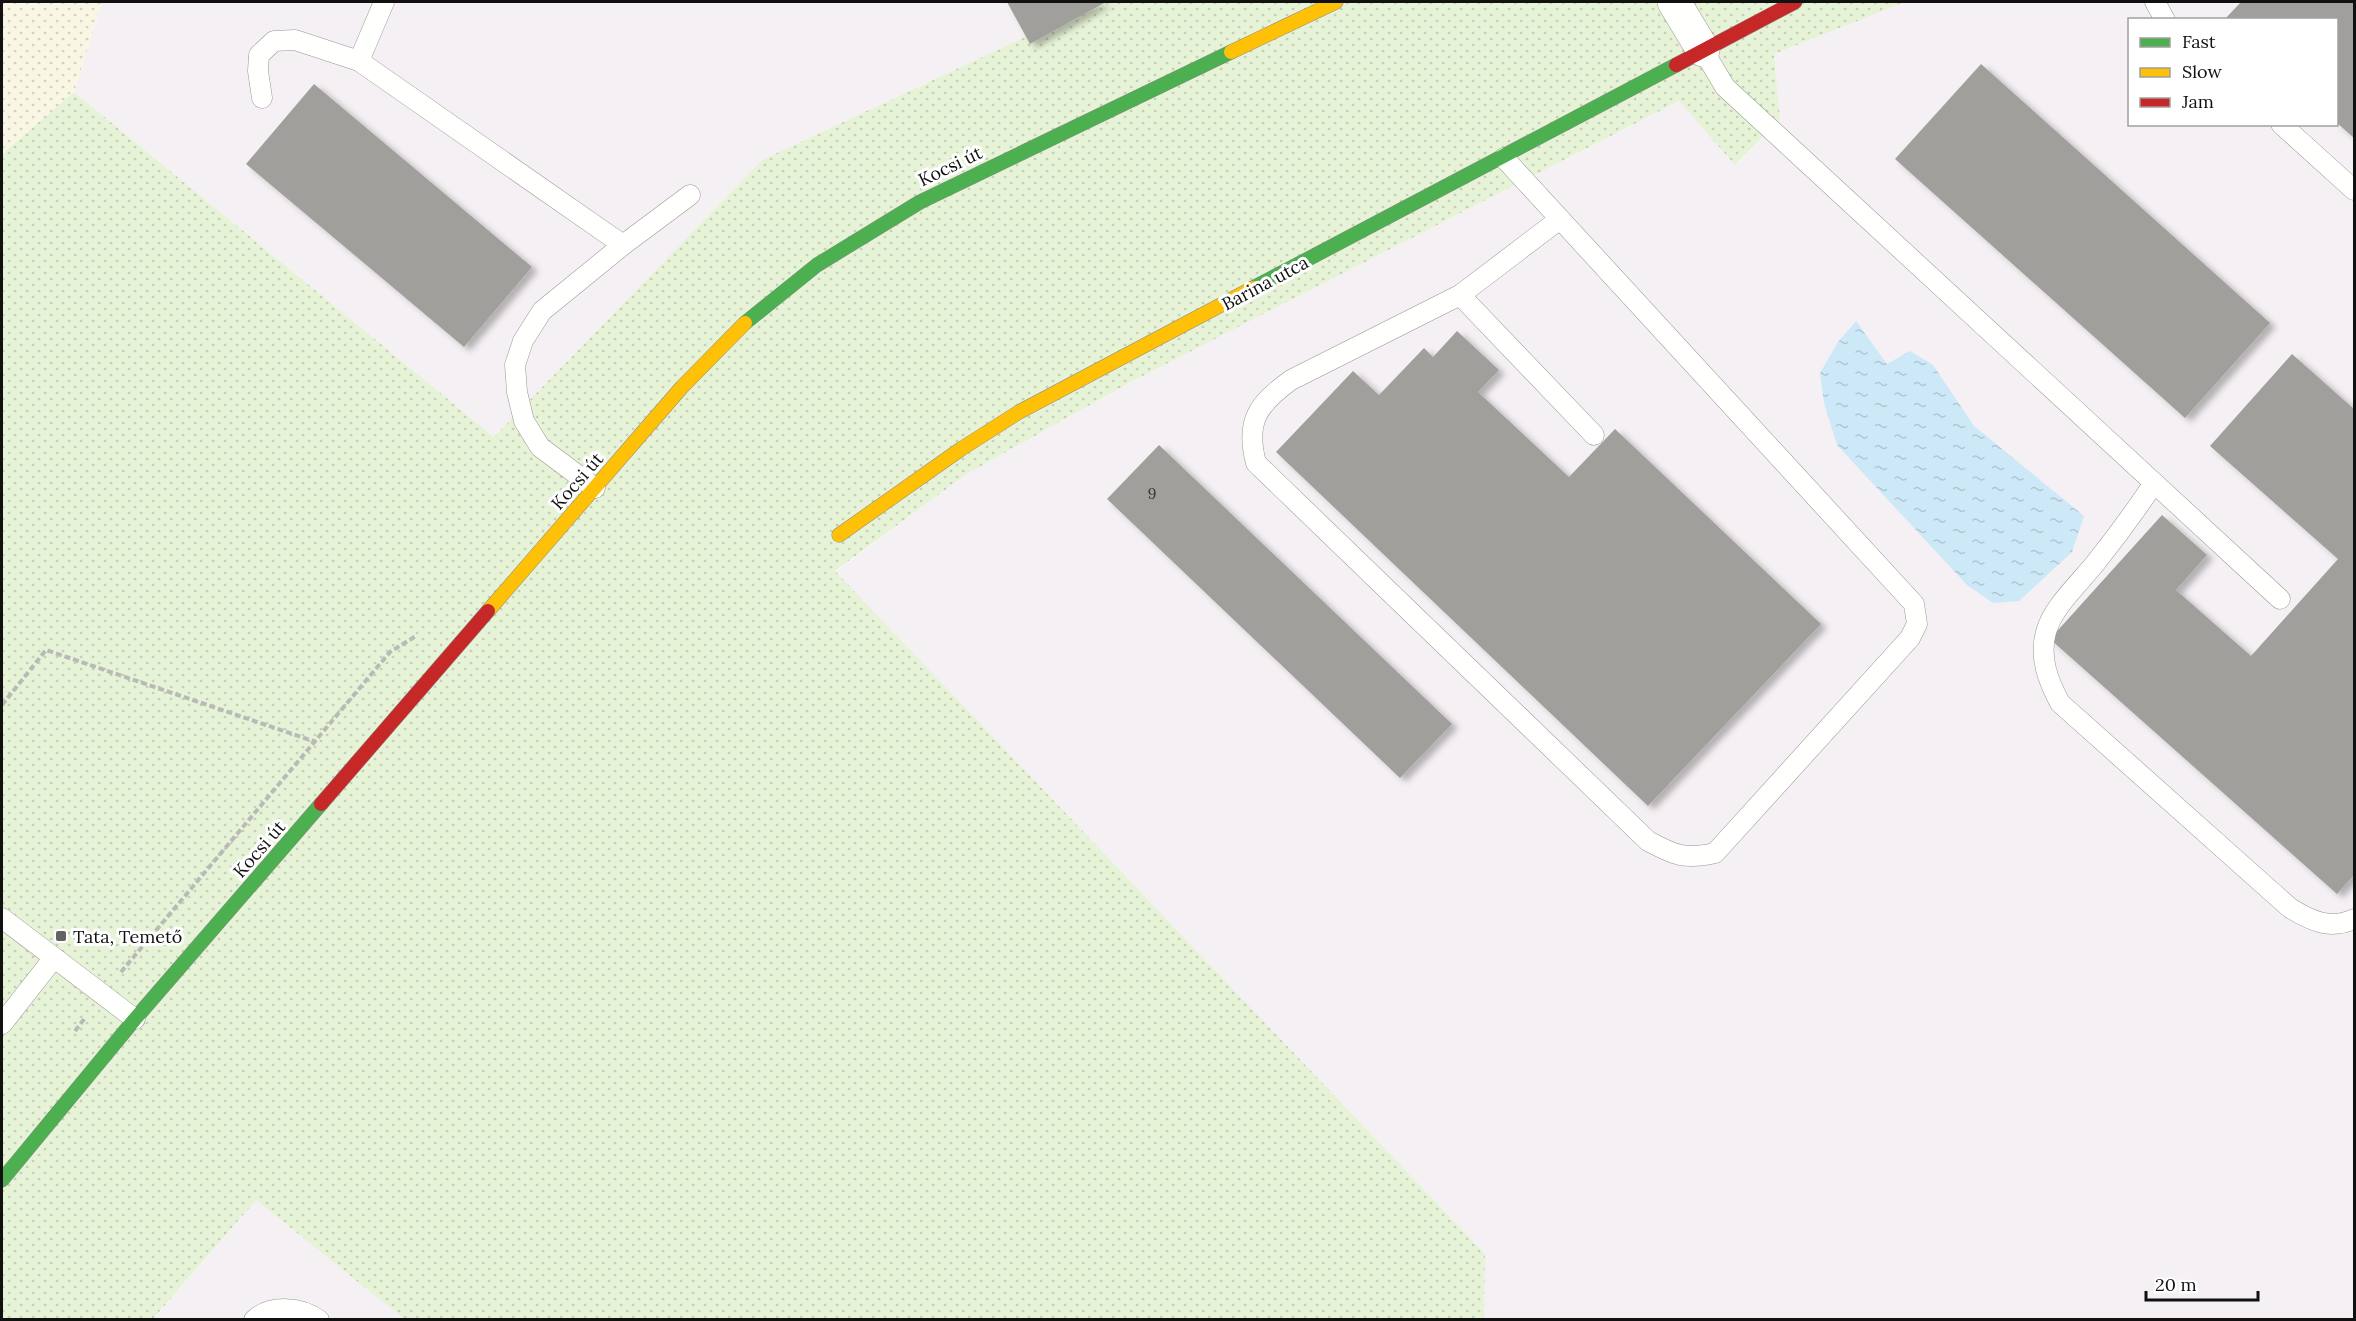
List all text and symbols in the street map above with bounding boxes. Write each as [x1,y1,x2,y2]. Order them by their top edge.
legend [2128,18,2338,126]
text: Fast [2182,30,2216,53]
text: Slow [2182,60,2222,83]
text: Jam [2181,90,2214,113]
street label: Kocsi út [914,141,986,191]
street label: Barina utca [1218,251,1312,315]
street label: Kocsi út [546,448,608,514]
house number: 9 [1148,484,1156,503]
street label: Kocsi út [228,816,290,882]
place label: Tata, Temető [73,925,182,948]
marker: Tata, Temető [54,929,68,943]
scale bar [2146,1264,2258,1302]
text: 20 m [2155,1273,2197,1296]

